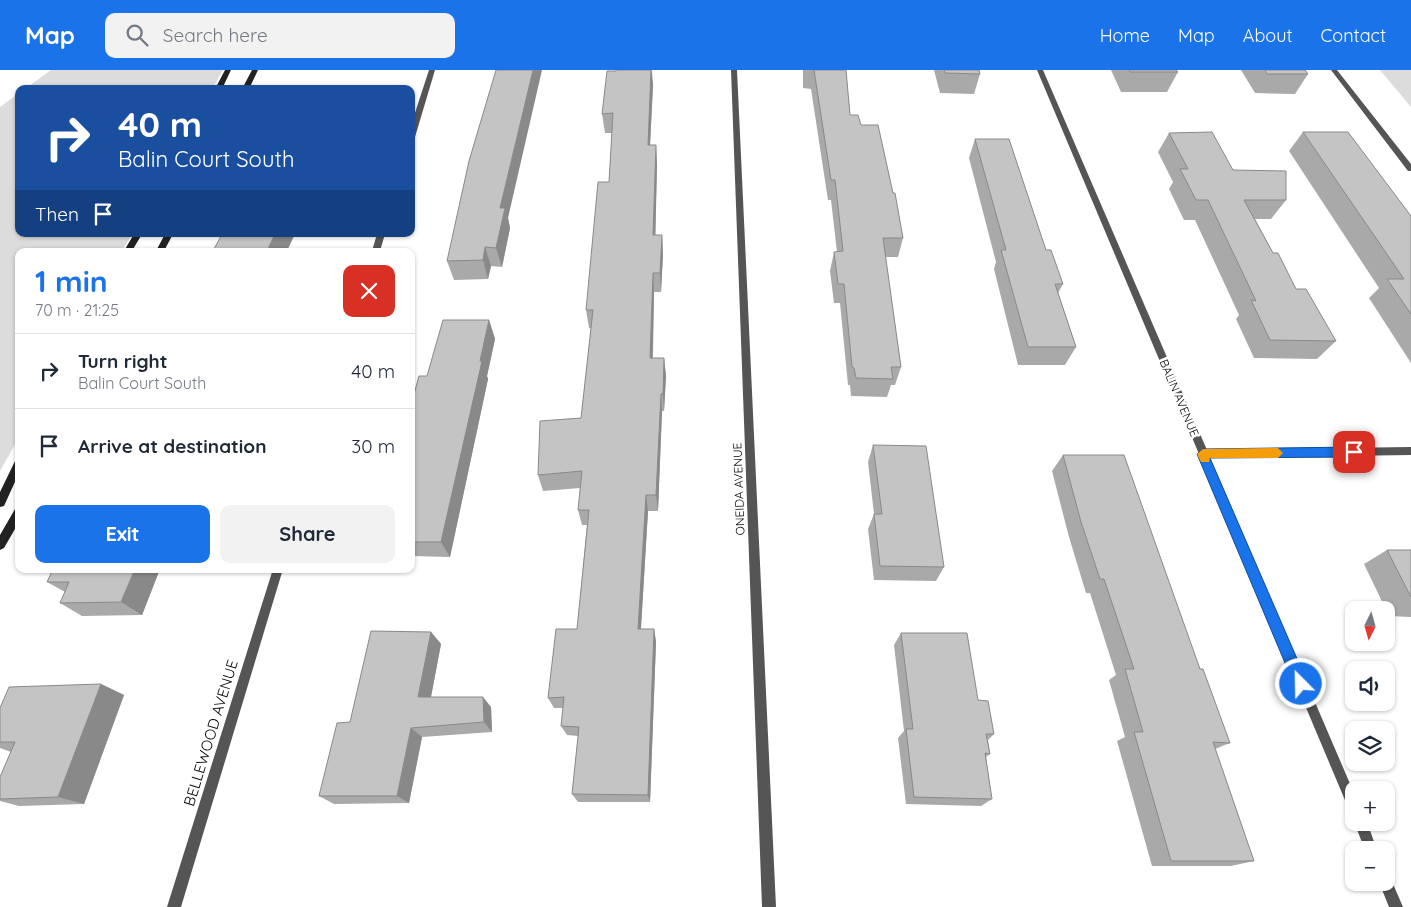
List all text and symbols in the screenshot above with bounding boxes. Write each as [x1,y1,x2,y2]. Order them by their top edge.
search box [105,13,455,58]
text: Map [25,20,75,50]
icon: search [123,21,151,49]
text: Search here [163,23,268,47]
text: Home [1100,24,1150,47]
text: Map [1178,24,1215,47]
text: About [1243,24,1293,47]
text: Contact [1321,24,1386,47]
text: 40 m [118,102,202,146]
icon: right [35,105,100,170]
text: Balin Court South [118,145,294,173]
icon: arrive [89,200,117,228]
text: Then [35,202,79,226]
text: 1 min [35,262,108,300]
button: close [343,265,395,317]
text: 70 m · 21:25 [35,300,119,320]
text: Turn right [78,349,167,373]
icon: right [35,357,63,385]
street label: BALIN AVENUE [1156,357,1203,439]
text: 40 m [351,359,395,383]
text: Balin Court South [78,373,206,393]
pin [1333,431,1375,473]
icon: arrive [35,432,63,460]
text: Arrive at destination [78,434,267,458]
text: 30 m [351,434,395,458]
icon: arrive [1340,438,1368,466]
street label: ONEIDA AVENUE [729,442,748,536]
button: Exit [35,505,210,563]
button: Share [220,505,395,563]
north arrow [1345,601,1395,651]
map controls [1345,601,1395,891]
street label: BELLEWOOD AVENUE [179,657,242,808]
position arrow [1274,657,1326,709]
button: sound [1345,661,1395,711]
button: layers [1345,721,1395,771]
button: + [1345,781,1395,831]
button: − [1345,841,1395,891]

